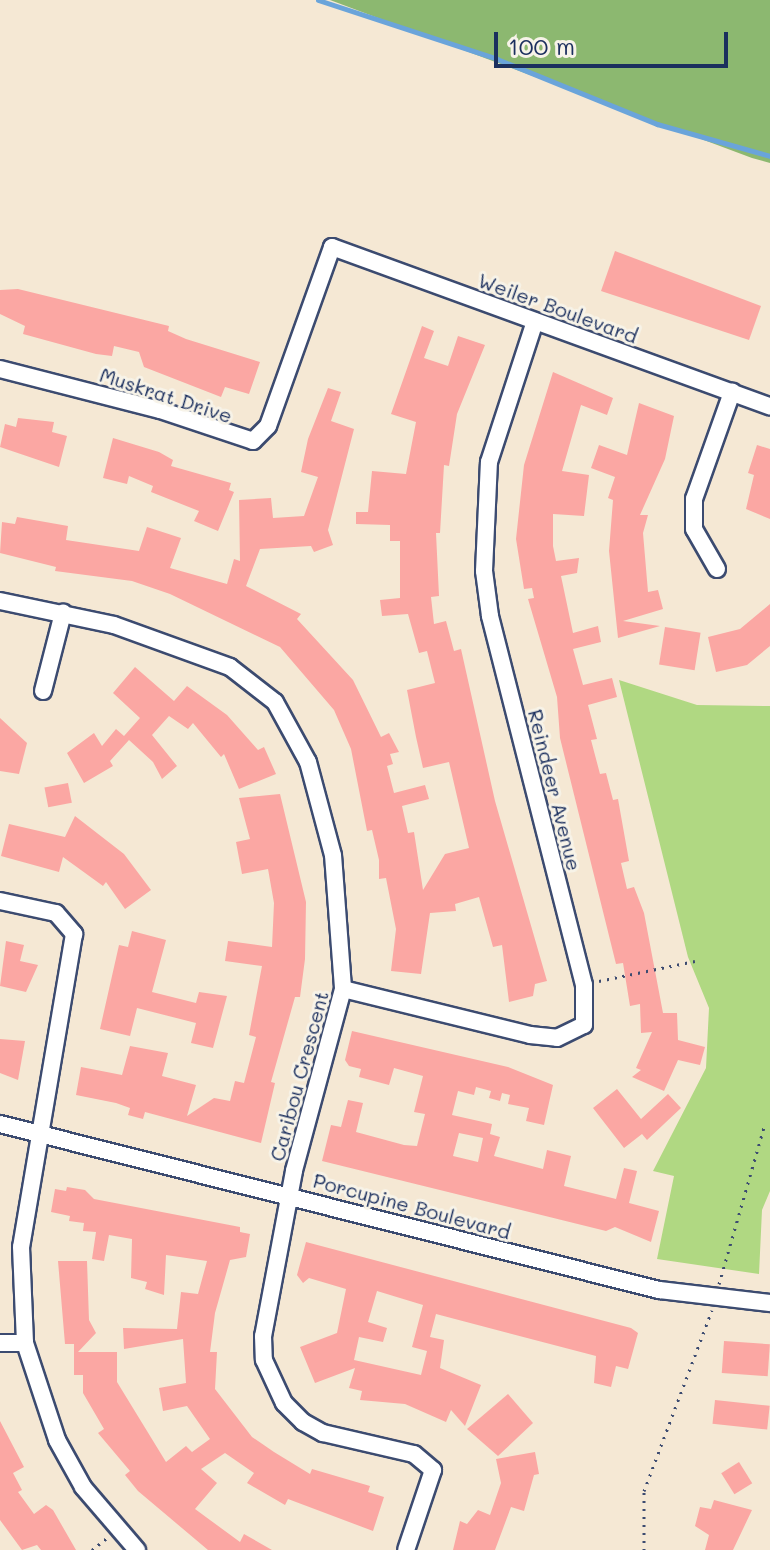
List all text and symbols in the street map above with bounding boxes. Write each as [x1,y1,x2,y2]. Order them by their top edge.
scale bar [498,16,732,66]
text: 100 m [508,30,575,61]
street label: Weiler Boulevard [475,268,641,348]
street label: Muskrat Drive [97,362,235,428]
street label: Reindeer Avenue [523,707,587,873]
street label: Caribou Crescent [265,988,333,1164]
street label: Porcupine Boulevard [311,1168,513,1244]

